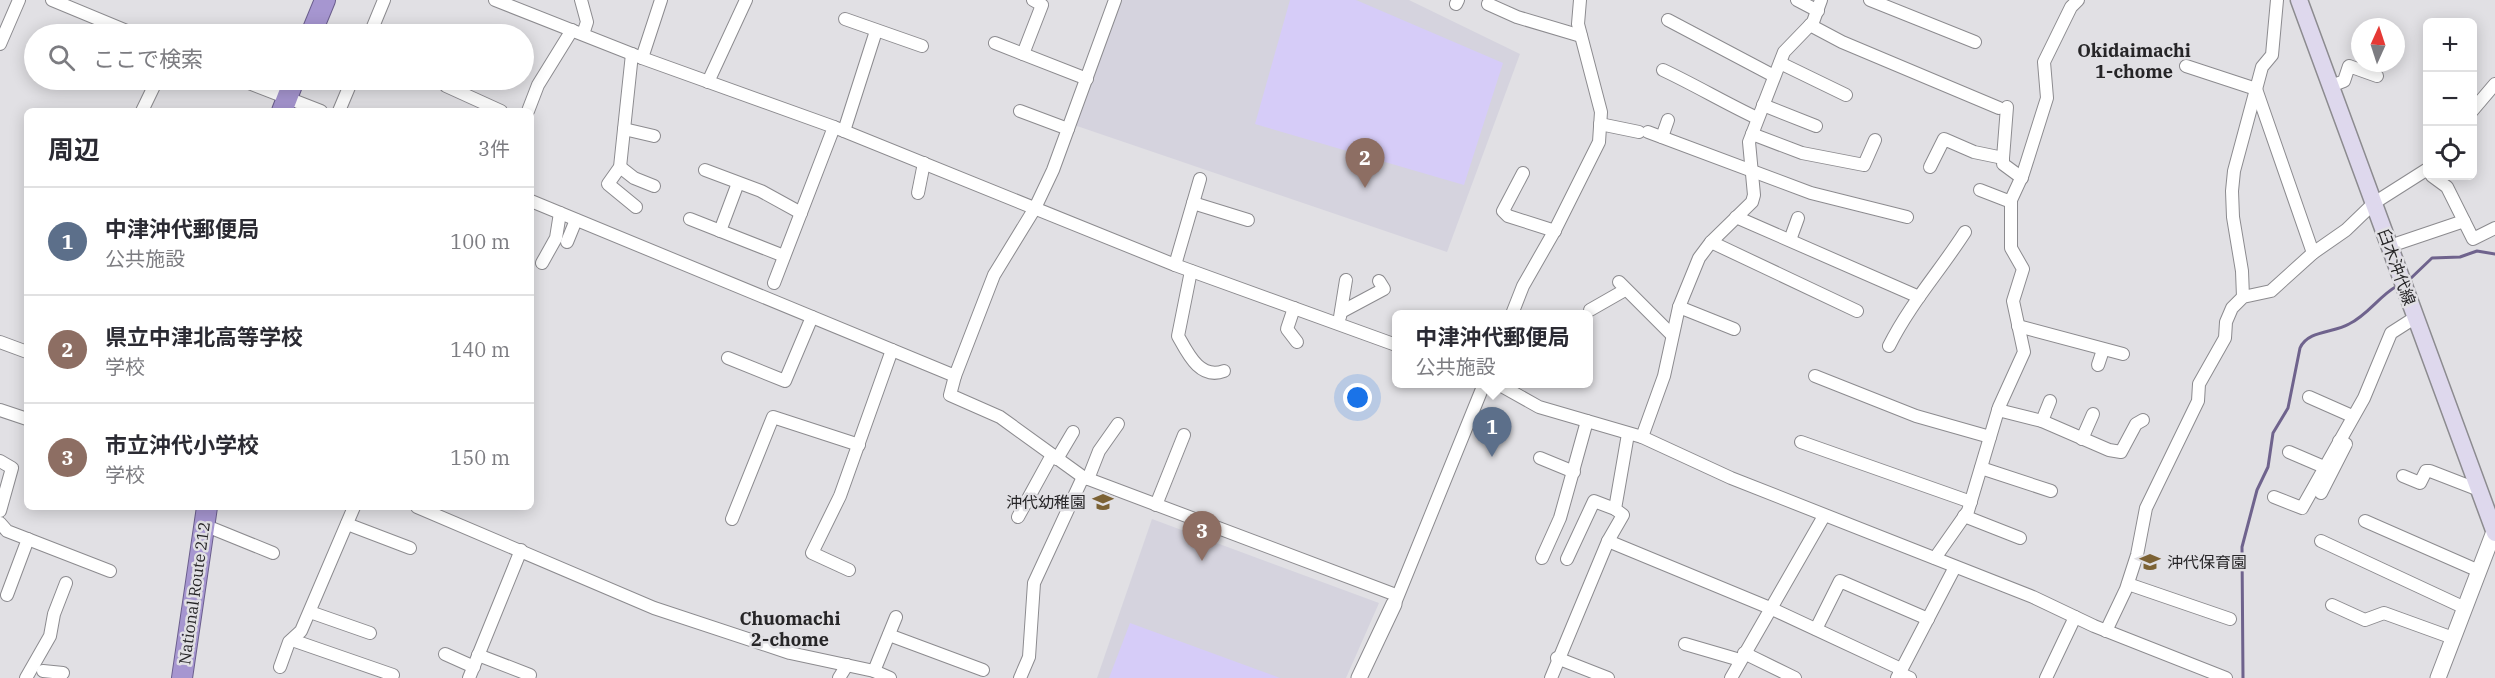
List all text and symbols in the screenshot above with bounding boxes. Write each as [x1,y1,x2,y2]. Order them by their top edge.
north arrow [2351,18,2405,72]
map controls [2423,18,2477,180]
button: + [2423,18,2477,72]
search box [24,24,534,90]
district label: Okidaimachi 1-chome [2077,39,2191,83]
icon: search [45,41,78,74]
text: ここで検索 [93,44,203,73]
button: − [2423,72,2477,126]
button: locate [2423,126,2477,180]
text: 周辺 [48,132,100,166]
text: 3件 [478,135,510,162]
pin: 2 [1346,138,1384,188]
text: 中津沖代郵便局 [105,214,259,243]
street label: 臼木沖代線 [2374,226,2420,308]
text: 1 [62,228,74,255]
text: 100 m [450,228,510,255]
text: 公共施設 [105,245,185,272]
popup [1392,310,1593,388]
text: 県立中津北高等学校 [105,322,303,351]
text: 中津沖代郵便局 [1415,322,1570,351]
text: 2 [62,336,74,363]
text: 140 m [450,336,510,363]
text: 学校 [105,353,145,380]
text: 公共施設 [1415,353,1495,380]
your location [1343,383,1372,412]
pin: 1 [1472,408,1512,457]
text: 市立沖代小学校 [105,430,259,459]
text: 3 [62,444,74,471]
text: 150 m [450,444,510,471]
text: 学校 [105,461,145,488]
school or university icon: 沖代幼稚園 [1091,490,1115,514]
place label: 沖代幼稚園 [1006,492,1086,512]
pin: 3 [1182,512,1222,561]
street label: National Route 212 [174,520,214,666]
school or university icon: 沖代保育園 [2138,550,2162,574]
place label: 沖代保育園 [2167,552,2247,572]
district label: Chuomachi 2-chome [740,607,840,651]

